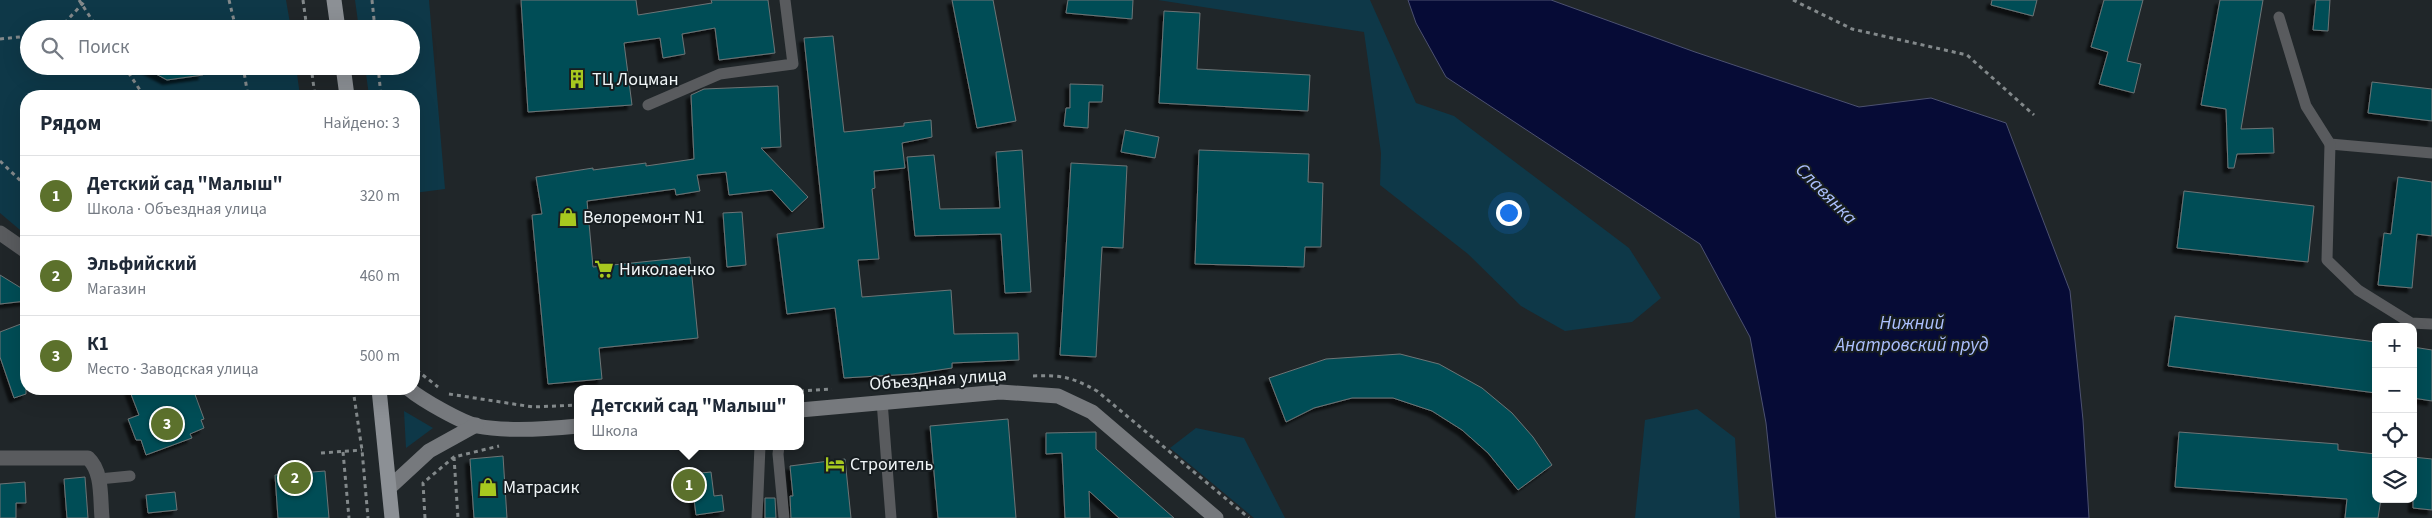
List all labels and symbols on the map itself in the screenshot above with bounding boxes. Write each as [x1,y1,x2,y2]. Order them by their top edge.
place label: ТЦ Лоцман [592,67,679,92]
building icon: ТЦ Лоцман [566,68,588,90]
water label: Славянка [1789,157,1863,231]
your location [1496,200,1522,226]
place label: Велоремонт N1 [583,205,704,230]
shop icon: Велоремонт N1 [557,206,579,228]
place label: Николаенко [619,257,715,282]
supermarket icon: Николаенко [593,258,615,280]
water label: Нижний Анатровский пруд [1834,310,1989,359]
street label: Объездная улица [868,362,1008,397]
pin: 3 [151,405,183,443]
place label: Строитель [850,452,934,477]
hotel icon: Строитель [824,453,846,475]
pin: 2 [279,459,311,497]
pin: 1 [673,466,705,504]
place label: Матрасик [503,475,579,500]
shop icon: Матрасик [477,476,499,498]

